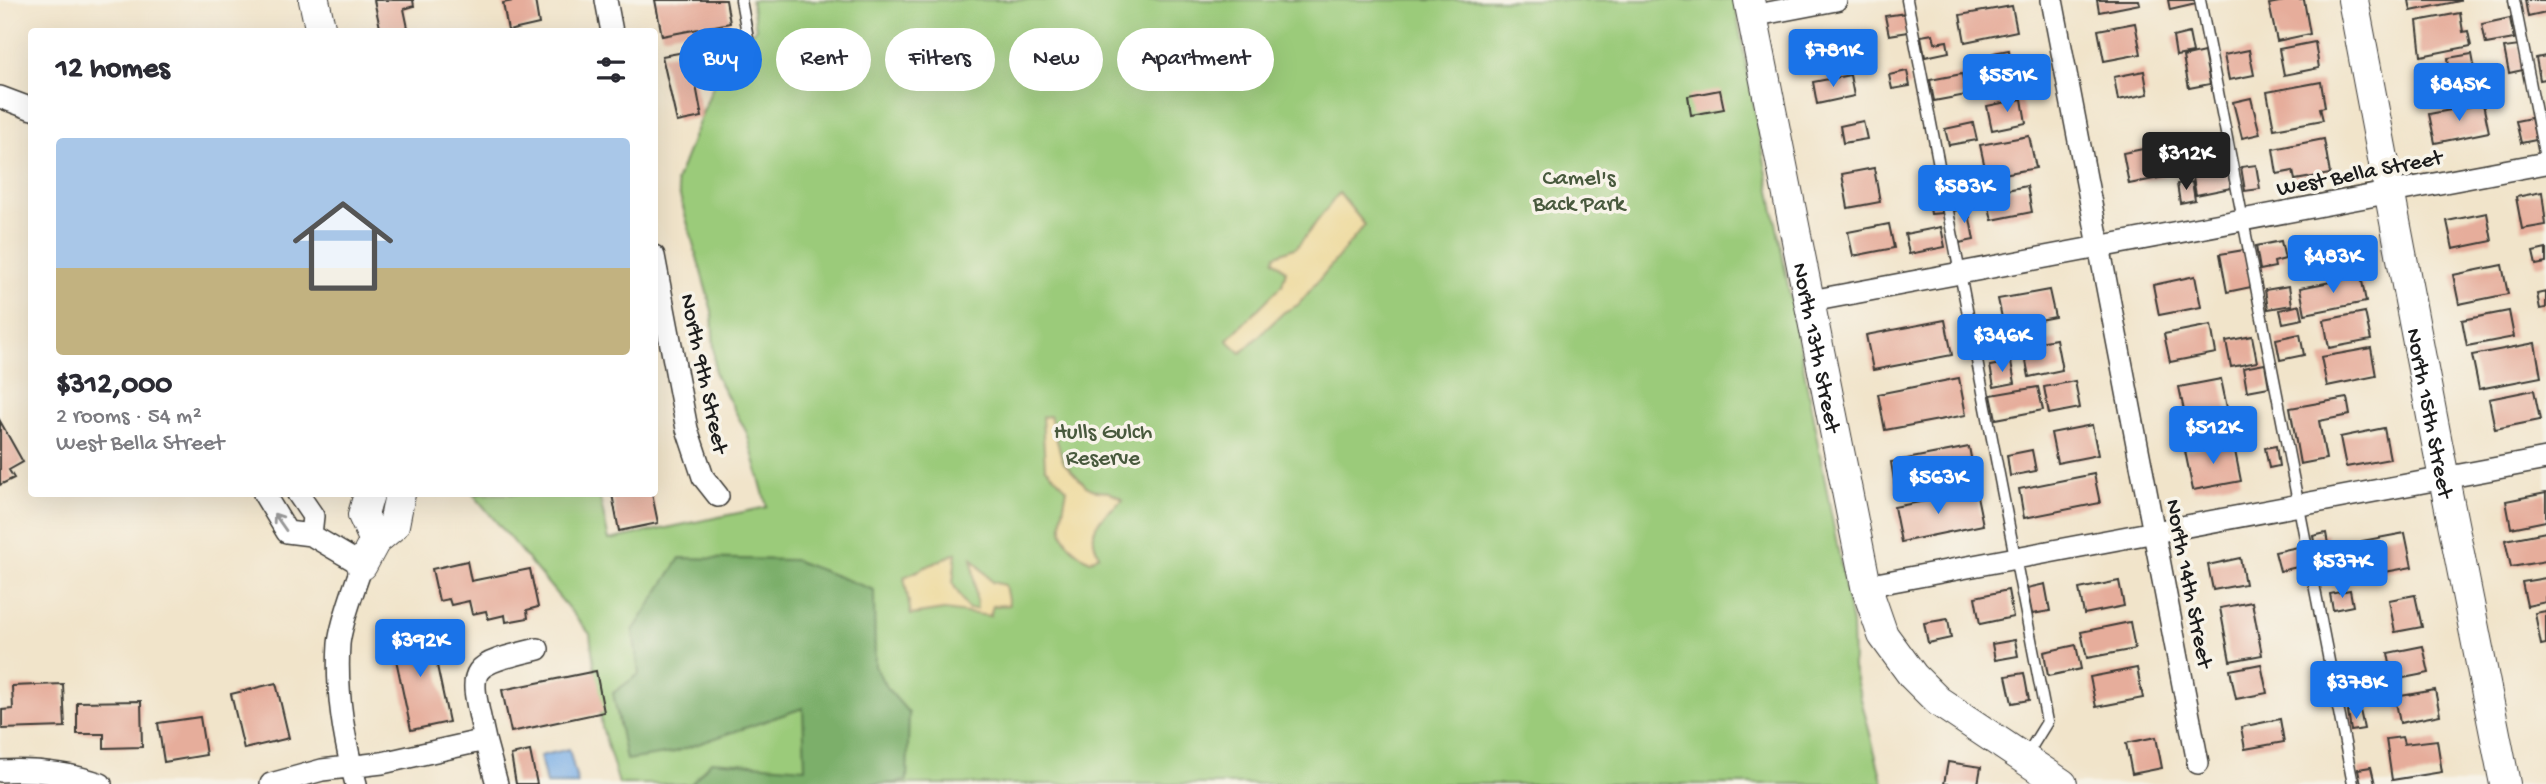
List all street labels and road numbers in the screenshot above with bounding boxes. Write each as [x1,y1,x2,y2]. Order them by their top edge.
street label: West Bella Street [2275,145,2446,204]
street label: North 13th Street [1785,261,1845,436]
street label: North 9th Street [672,292,733,457]
street label: North 15th Street [2398,326,2458,502]
street label: North 14th Street [2158,497,2217,672]

